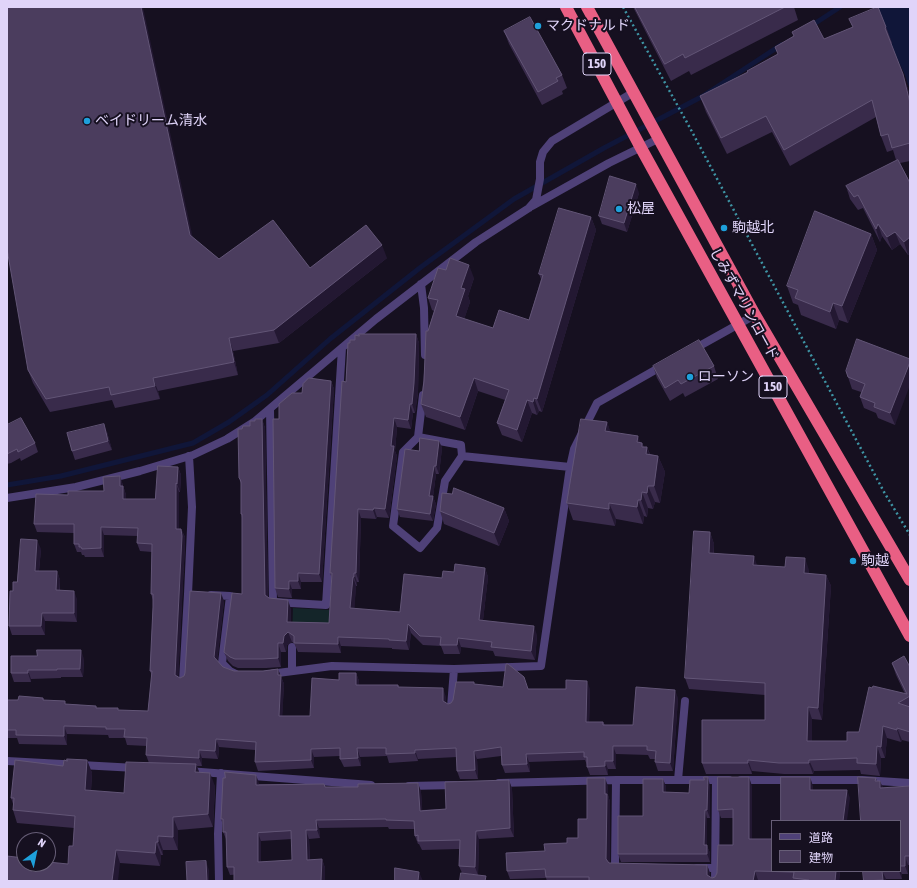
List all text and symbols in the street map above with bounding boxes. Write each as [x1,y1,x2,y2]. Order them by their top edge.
place label: マクドナルド [546,18,630,34]
marker: マクドナルド [533,21,543,31]
road number: 150 [583,53,611,75]
place label: ベイドリーム清水 [95,113,207,129]
marker: ベイドリーム清水 [82,116,92,126]
place label: 松屋 [627,201,655,217]
marker: 松屋 [614,204,624,214]
place label: 駒越北 [732,220,774,236]
marker: 駒越北 [719,223,729,233]
street label: しみずマリンロード [706,245,782,363]
place label: ローソン [698,369,754,385]
marker: ローソン [685,372,695,382]
road number: 150 [759,376,787,398]
place label: 駒越 [861,553,889,569]
marker: 駒越 [848,556,858,566]
legend [771,820,901,872]
text: 道路 [809,831,833,845]
north arrow [16,832,56,872]
text: N [36,836,48,850]
text: 建物 [809,851,833,865]

